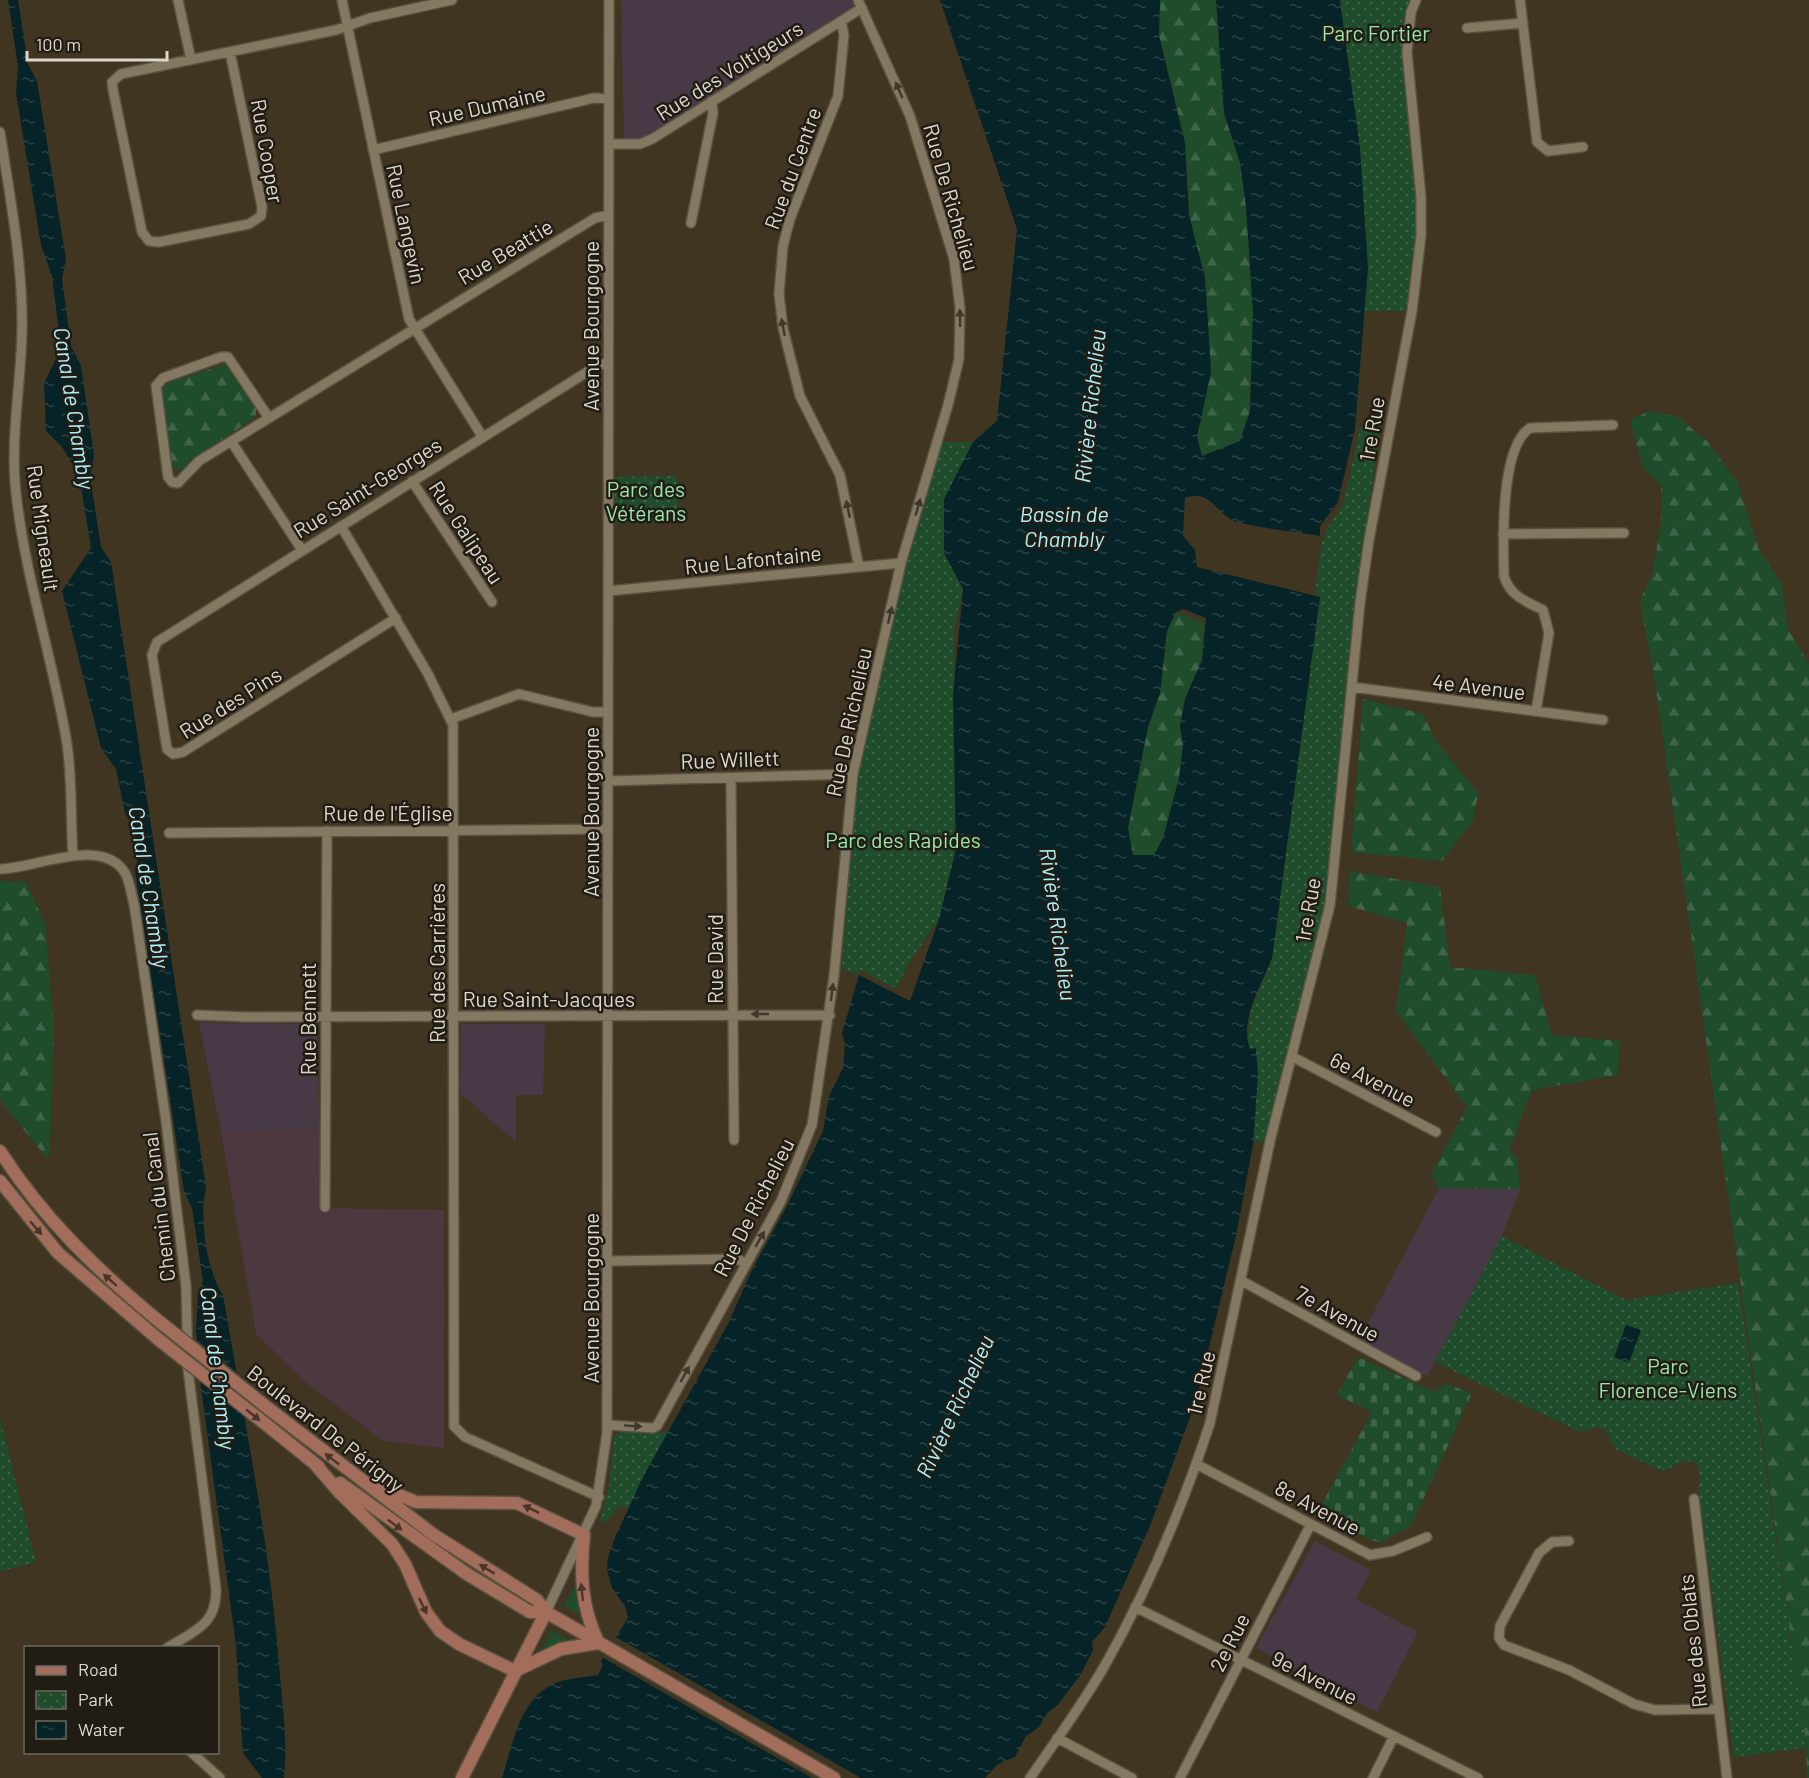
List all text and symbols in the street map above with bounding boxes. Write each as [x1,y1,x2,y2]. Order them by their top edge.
street label: Rue des Voltigeurs [651,15,807,125]
park label: Parc Fortier [1322,20,1430,45]
scale bar [27,24,166,62]
text: 100 m [36,33,81,55]
street label: Rue Dumaine [426,79,548,131]
one-way arrow [894,81,903,99]
street label: Rue Cooper [247,97,290,205]
street label: Rue du Centre [758,104,826,232]
street label: Rue De Richelieu [919,120,985,274]
street label: Rue Langevin [382,162,432,286]
street label: Rue Beattie [453,213,557,289]
street label: Avenue Bourgogne [578,241,603,411]
one-way arrow [956,308,965,327]
one-way arrow [778,317,787,336]
water label: Canal de Chambly [49,325,101,492]
water label: Rivière Richelieu [1068,328,1110,484]
street label: 1re Rue [1353,395,1389,463]
street label: Rue Saint-Georges [288,431,446,543]
street label: Rue Migneault [23,463,65,593]
street label: Rue Galipeau [424,476,510,588]
park label: Parc des Vétérans [606,476,686,525]
one-way arrow [914,498,923,516]
one-way arrow [842,500,852,519]
water label: Bassin de Chambly [1019,500,1109,551]
street label: Rue Lafontaine [683,539,823,579]
one-way arrow [885,606,895,624]
street label: Rue De Richelieu [820,645,876,799]
street label: Rue des Pins [174,661,286,743]
street label: 4e Avenue [1431,668,1527,704]
street label: Avenue Bourgogne [578,727,603,897]
street label: Rue Willett [680,745,780,773]
street label: Rue de l'Église [323,800,453,825]
water label: Canal de Chambly [124,804,176,971]
park label: Parc des Rapides [825,827,981,852]
water label: Rivière Richelieu [1035,846,1083,1002]
street label: 1re Rue [1289,876,1325,944]
street label: Rue des Carrières [424,883,449,1043]
street label: Rue David [702,914,727,1004]
street label: Rue Bennett [295,963,320,1075]
one-way arrow [828,982,837,1001]
street label: Rue Saint-Jacques [463,986,635,1011]
one-way arrow [750,1009,769,1019]
street label: 6e Avenue [1326,1046,1420,1112]
street label: Chemin du Canal [136,1131,180,1283]
street label: Rue De Richelieu [707,1134,799,1280]
street label: Avenue Bourgogne [578,1213,603,1383]
one-way arrow [29,1220,42,1236]
one-way arrow [755,1230,765,1247]
one-way arrow [103,1274,118,1287]
street label: 7e Avenue [1292,1280,1384,1346]
water label: Canal de Chambly [196,1285,242,1452]
water label: Rivière Richelieu [910,1331,998,1481]
street label: 1re Rue [1180,1348,1220,1418]
park label: Parc Florence-Viens [1599,1353,1737,1402]
street label: Boulevard De Périgny [243,1359,410,1497]
one-way arrow [680,1366,690,1383]
one-way arrow [245,1408,261,1421]
one-way arrow [623,1422,642,1431]
one-way arrow [325,1453,340,1465]
street label: 8e Avenue [1271,1474,1365,1540]
one-way arrow [523,1505,540,1514]
one-way arrow [388,1518,403,1530]
one-way arrow [479,1564,495,1575]
street label: Rue des Oblats [1673,1573,1711,1709]
one-way arrow [578,1583,587,1602]
one-way arrow [419,1597,428,1614]
street label: 2e Rue [1204,1609,1254,1675]
street label: 9e Avenue [1268,1645,1362,1709]
legend [24,1646,219,1754]
text: Road [78,1658,118,1680]
text: Park [78,1688,113,1710]
text: Water [78,1718,125,1740]

